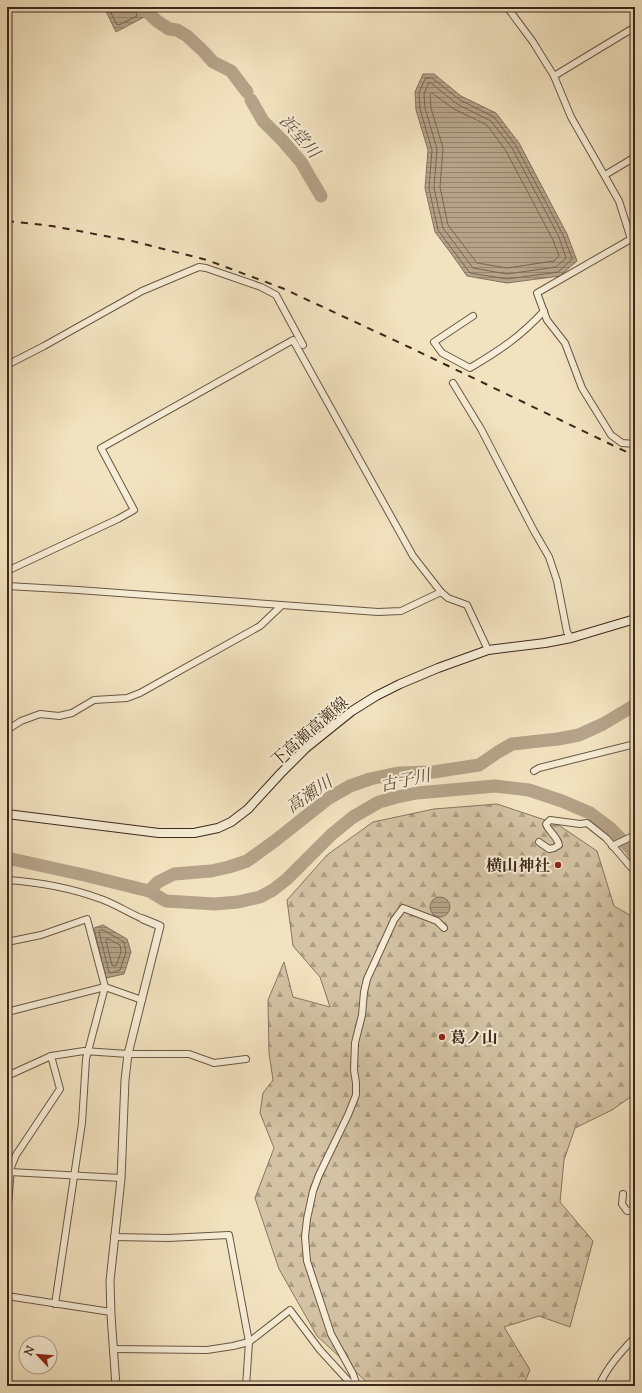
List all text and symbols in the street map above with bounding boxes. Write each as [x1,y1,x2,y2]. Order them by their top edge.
water label: 浜堂川 [273,110,326,166]
street label: 下高瀬高瀬線 [267,693,354,773]
water label: 古子川 [378,765,435,799]
water label: 高瀬川 [282,770,340,820]
place label: 横山神社 [486,856,550,879]
marker: 横山神社 [553,860,563,870]
place label: 葛ノ山 [450,1028,498,1051]
marker: 葛ノ山 [437,1032,447,1042]
north arrow [18,1335,58,1375]
text: N [20,1343,39,1359]

